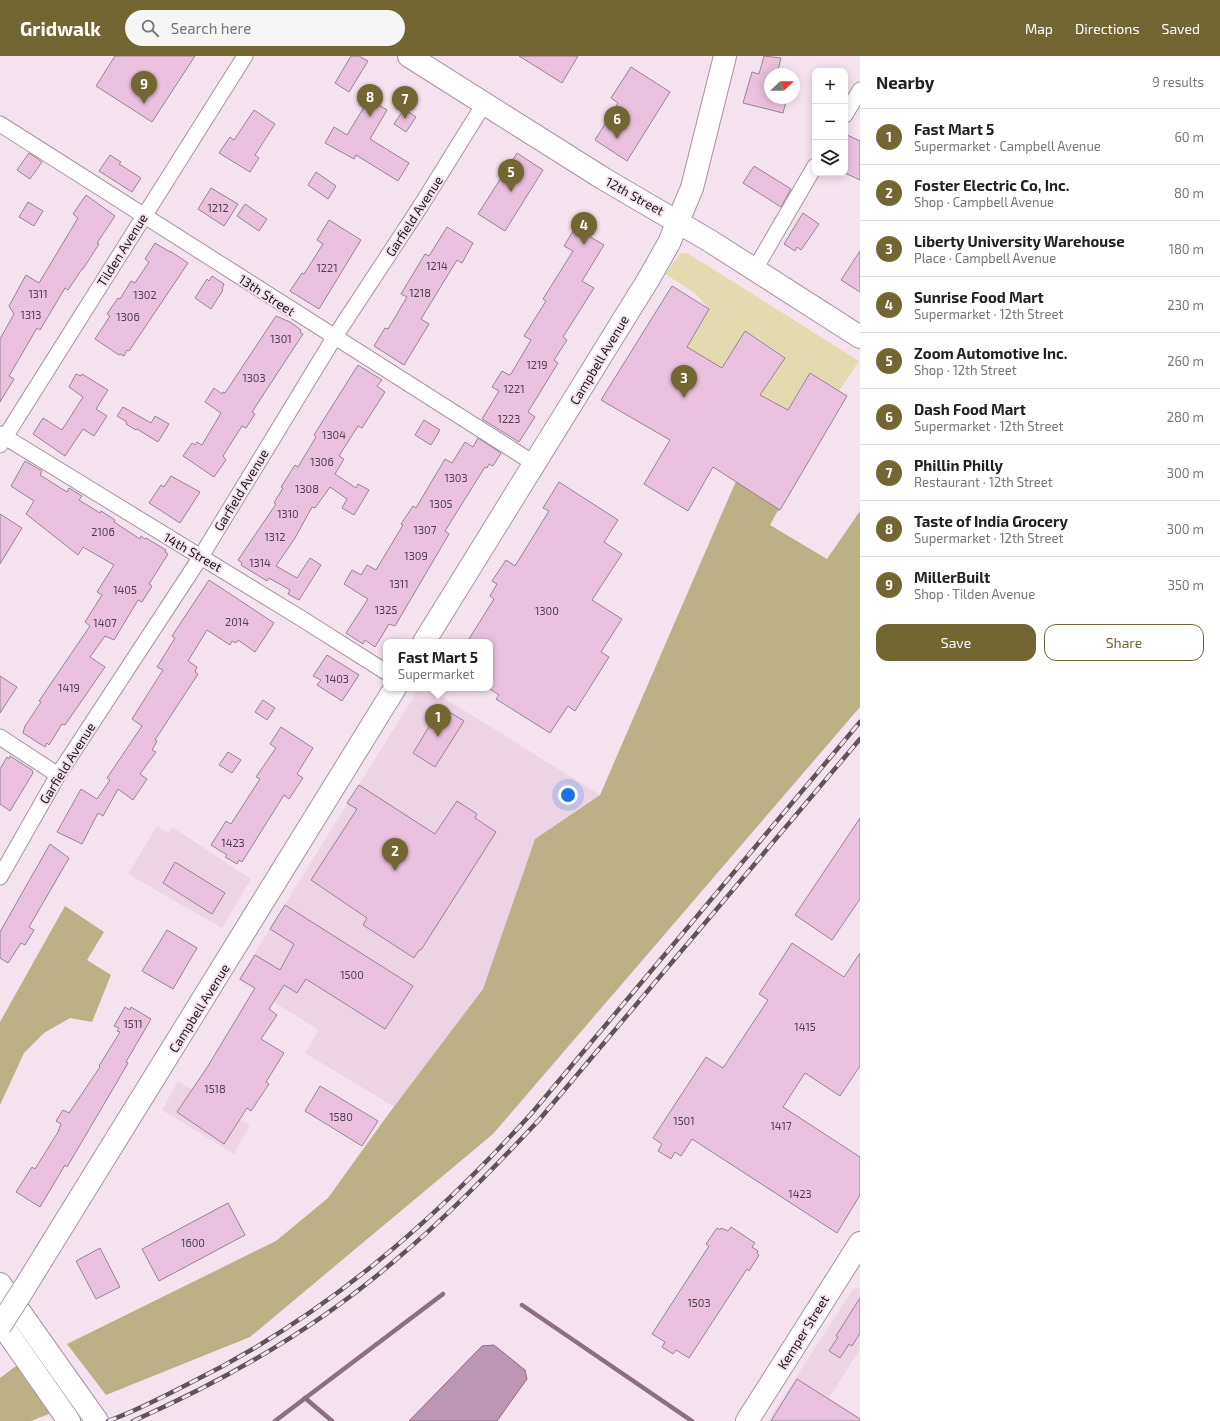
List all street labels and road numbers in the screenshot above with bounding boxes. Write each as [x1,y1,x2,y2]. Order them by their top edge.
street label: Garfield Avenue [382,173,446,259]
street label: 12th Street [603,173,667,219]
street label: Tilden Avenue [93,211,151,289]
street label: 13th Street [236,271,298,319]
street label: Campbell Avenue [566,312,632,408]
street label: Garfield Avenue [210,446,272,534]
street label: 14th Street [161,529,225,575]
street label: Garfield Avenue [36,719,98,807]
street label: Campbell Avenue [165,961,233,1055]
street label: Kemper Street [774,1292,832,1372]

